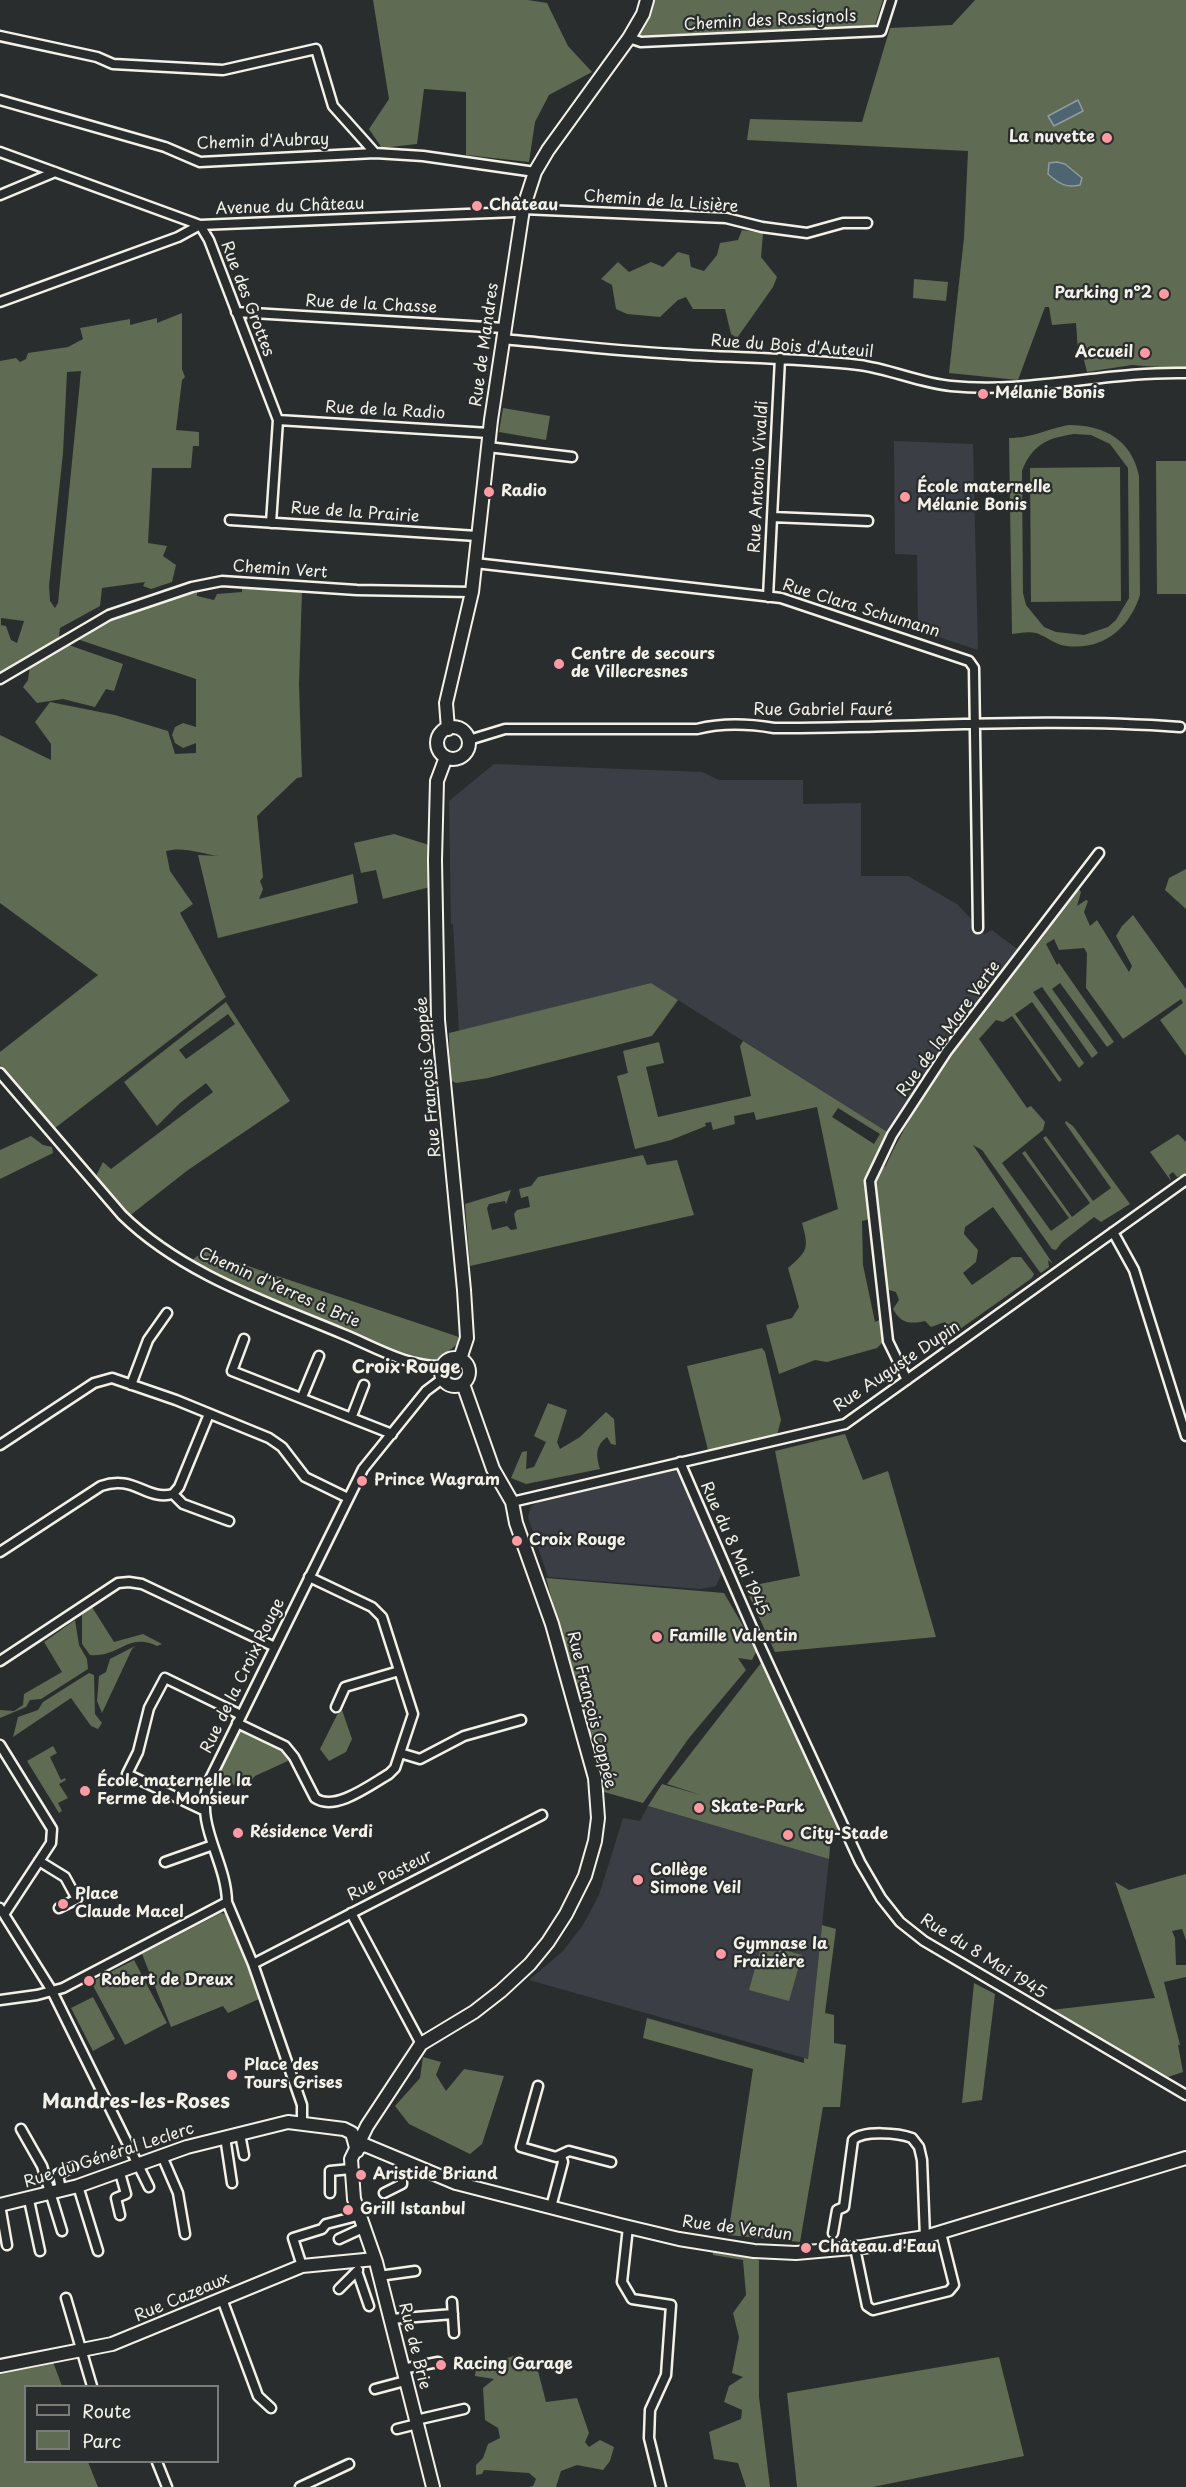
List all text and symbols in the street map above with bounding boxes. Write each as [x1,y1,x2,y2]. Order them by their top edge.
street label: Chemin des Rossignols [683,7,857,35]
place label: La nuvette [1009,128,1095,148]
street label: Chemin d'Aubray [196,130,330,154]
marker: La nuvette [1100,131,1114,145]
street label: Chemin de la Lisière [583,187,739,217]
street label: Avenue du Château [215,195,365,219]
place label: Château [489,196,558,216]
marker: Château [470,199,484,213]
street label: Rue des Grottes [216,239,278,359]
street label: Rue de Mandres [467,282,503,408]
place label: Parking n°2 [1055,284,1152,304]
marker: Parking n°2 [1157,287,1171,301]
street label: Rue de la Chasse [305,292,437,318]
street label: Rue du Bois d'Auteuil [710,332,874,362]
place label: Accueil [1075,343,1133,363]
marker: Accueil [1138,346,1152,360]
place label: Mélanie Bonis [995,384,1105,404]
marker: Mélanie Bonis [976,387,990,401]
street label: Rue de la Radio [324,398,446,424]
street label: Rue Antonio Vivaldi [745,400,773,554]
place label: École maternelle Mélanie Bonis [917,478,1051,516]
place label: Radio [501,482,547,502]
marker: Radio [482,485,496,499]
marker: École maternelle Mélanie Bonis [898,490,912,504]
street label: Rue de la Prairie [290,499,420,527]
street label: Chemin Vert [232,557,328,583]
street label: Rue Clara Schumann [780,576,942,642]
place label: Centre de secours de Villecresnes [571,645,715,683]
marker: Centre de secours de Villecresnes [552,657,566,671]
street label: Rue Gabriel Fauré [753,701,893,721]
street label: Rue de la Mare Verte [893,957,1005,1101]
street label: Rue François Coppée [412,996,446,1158]
street label: Chemin d'Yerres à Brie [195,1244,363,1332]
street label: Rue Auguste Dupin [830,1318,964,1416]
district label: Croix Rouge [352,1357,460,1379]
place label: Prince Wagram [374,1471,500,1491]
marker: Prince Wagram [355,1474,369,1488]
street label: Rue du 8 Mai 1945 [696,1479,772,1619]
place label: Croix Rouge [529,1531,625,1551]
marker: Croix Rouge [510,1534,524,1548]
street label: Rue de la Croix Rouge [197,1595,289,1757]
place label: Famille Valentin [669,1627,798,1647]
street label: Rue François Coppée [562,1629,620,1791]
marker: Famille Valentin [650,1630,664,1644]
place label: École maternelle la Ferme de Monsieur [97,1772,252,1810]
marker: École maternelle la Ferme de Monsieur [78,1784,92,1798]
place label: Skate-Park [711,1798,805,1818]
marker: Skate-Park [692,1801,706,1815]
place label: Résidence Verdi [250,1823,373,1843]
place label: City-Stade [800,1825,888,1845]
marker: Résidence Verdi [231,1826,245,1840]
marker: City-Stade [781,1828,795,1842]
street label: Rue Pasteur [344,1846,436,1906]
place label: Collège Simone Veil [650,1861,741,1899]
marker: Collège Simone Veil [631,1873,645,1887]
place label: Place Claude Macel [75,1885,184,1923]
marker: Place Claude Macel [56,1897,70,1911]
street label: Rue du 8 Mai 1945 [916,1910,1050,2004]
place label: Gymnase la Fraizière [733,1935,828,1973]
marker: Gymnase la Fraizière [714,1947,728,1961]
place label: Robert de Dreux [101,1971,233,1991]
marker: Robert de Dreux [82,1974,96,1988]
place label: Place des Tours Grises [244,2056,343,2094]
marker: Place des Tours Grises [225,2068,239,2082]
district label: Mandres-les-Roses [42,2090,230,2114]
street label: Rue du Général Leclerc [21,2119,197,2193]
place label: Aristide Briand [373,2165,497,2185]
marker: Aristide Briand [354,2168,368,2182]
place label: Grill Istanbul [360,2200,465,2220]
marker: Grill Istanbul [341,2203,355,2217]
street label: Rue de Verdun [681,2213,793,2245]
place label: Château d'Eau [818,2238,937,2258]
marker: Château d'Eau [799,2241,813,2255]
street label: Rue Cazeaux [132,2269,232,2327]
street label: Rue de Brie [394,2301,434,2391]
place label: Racing Garage [453,2355,573,2375]
marker: Racing Garage [434,2358,448,2372]
legend [24,2385,219,2463]
text: Route [82,2397,131,2424]
text: Parc [82,2427,121,2454]

